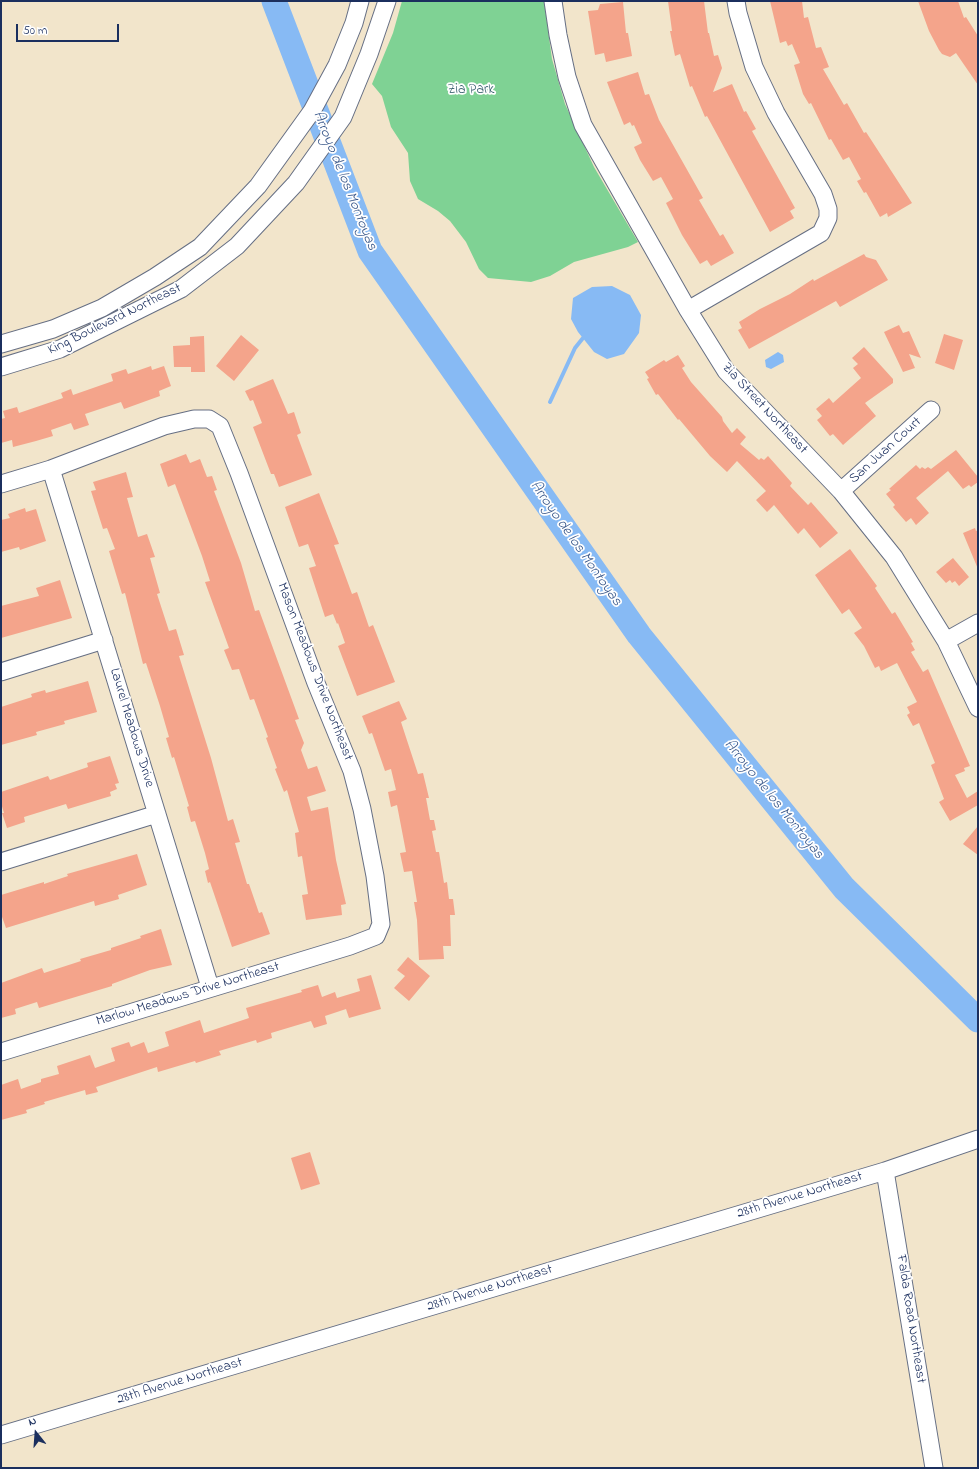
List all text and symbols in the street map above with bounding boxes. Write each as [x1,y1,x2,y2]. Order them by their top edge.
scale bar [18,16,121,42]
text: 50 m [23,22,47,40]
park label: Zia Park [448,83,494,99]
water label: Arroyo de los Montoyas [308,109,380,253]
street label: King Boulevard Northeast [46,280,184,360]
street label: Zia Street Northeast [717,360,811,458]
street label: San Juan Court [846,414,926,488]
water label: Arroyo de los Montoyas [525,478,625,610]
street label: Mason Meadows Drive Northeast [272,581,356,763]
street label: Laurel Meadows Drive [105,666,157,790]
water label: Arroyo de los Montoyas [719,737,827,863]
street label: Marlow Meadows Drive Northeast [94,959,282,1031]
street label: 28th Avenue Northeast [735,1169,865,1223]
street label: Falda Road Northeast [892,1254,928,1384]
street label: 28th Avenue Northeast [425,1262,555,1316]
street label: 28th Avenue Northeast [115,1355,245,1409]
north arrow [16,1413,56,1453]
text: N [27,1413,38,1430]

